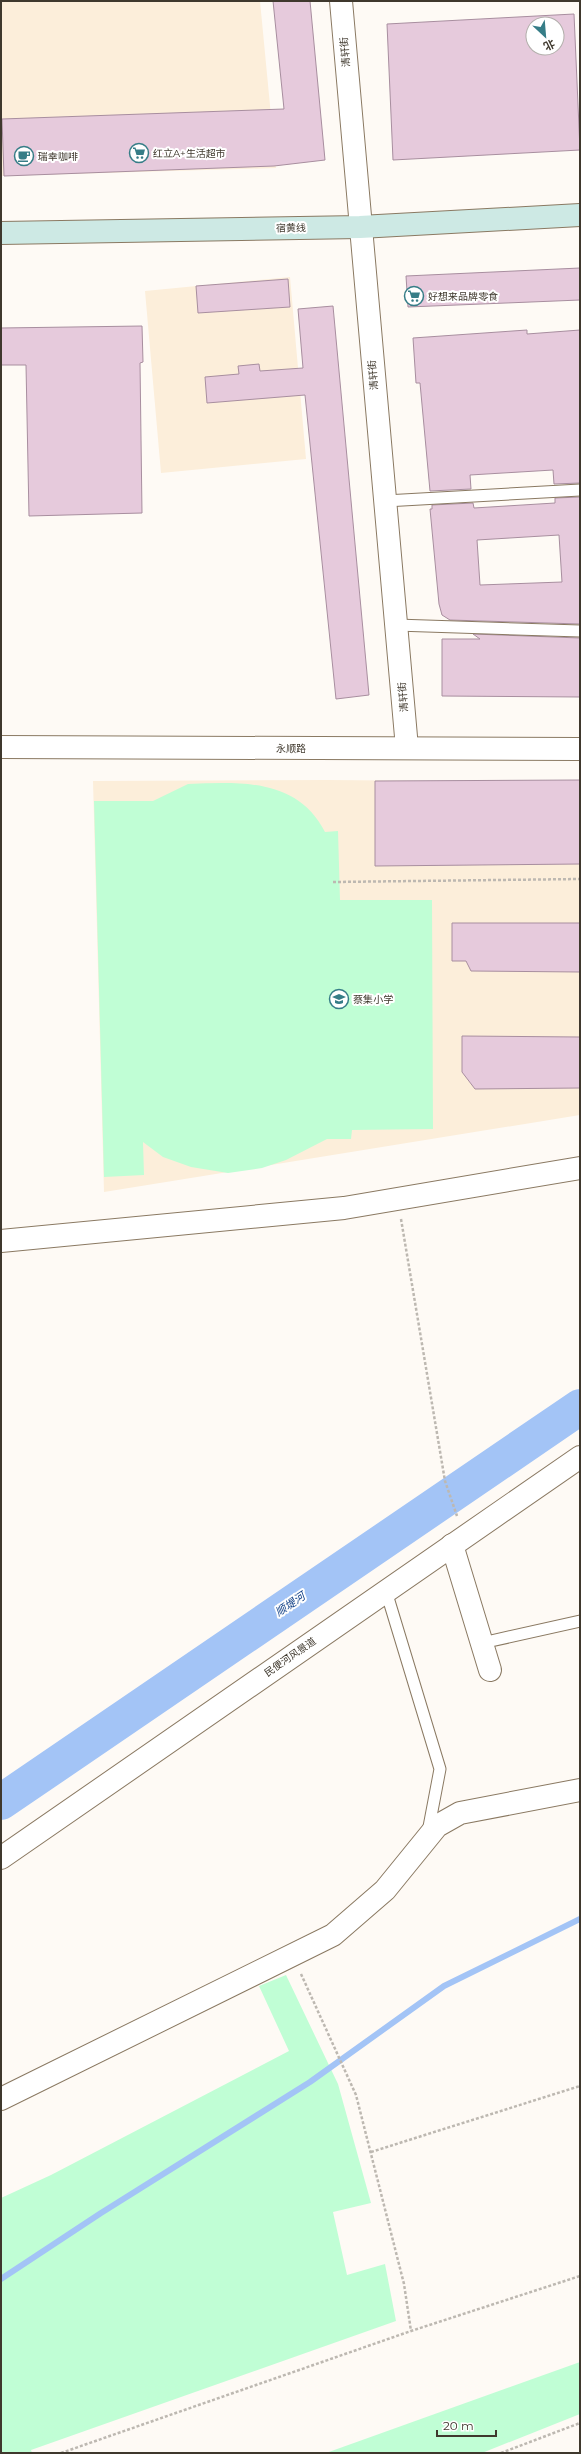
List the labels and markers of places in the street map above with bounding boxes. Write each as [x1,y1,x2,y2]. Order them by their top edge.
supermarket icon: 红立A+生活超市 [128,142,150,164]
cafe icon: 瑞幸咖啡 [13,145,35,167]
place label: 红立A+生活超市 [153,147,226,160]
place label: 瑞幸咖啡 [38,150,78,163]
supermarket icon: 好想来品牌零食 [403,285,425,307]
place label: 好想来品牌零食 [428,290,498,303]
school or university icon: 蔡集小学 [328,988,350,1010]
place label: 蔡集小学 [353,993,393,1006]

